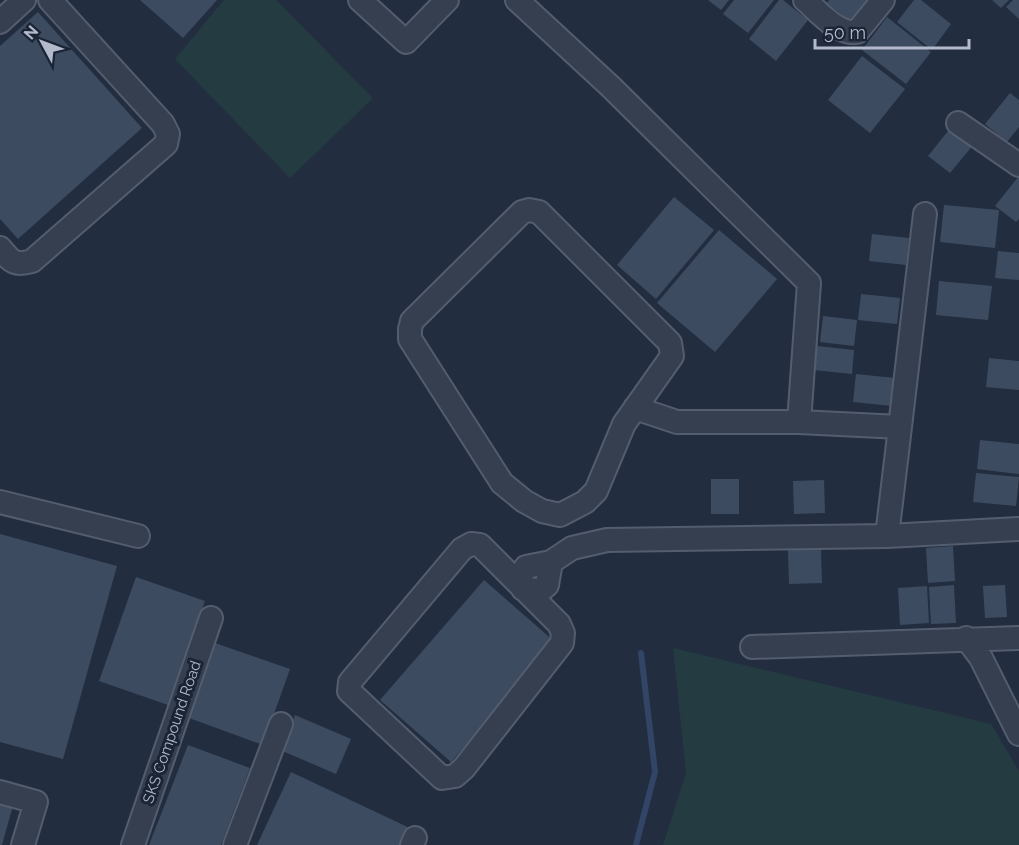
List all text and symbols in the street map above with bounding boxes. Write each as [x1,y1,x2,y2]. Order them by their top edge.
north arrow [12,12,72,72]
scale bar [815,12,970,50]
text: N [20,22,42,43]
text: 50 m [824,22,866,43]
street label: SKS Compound Road [139,658,205,806]

